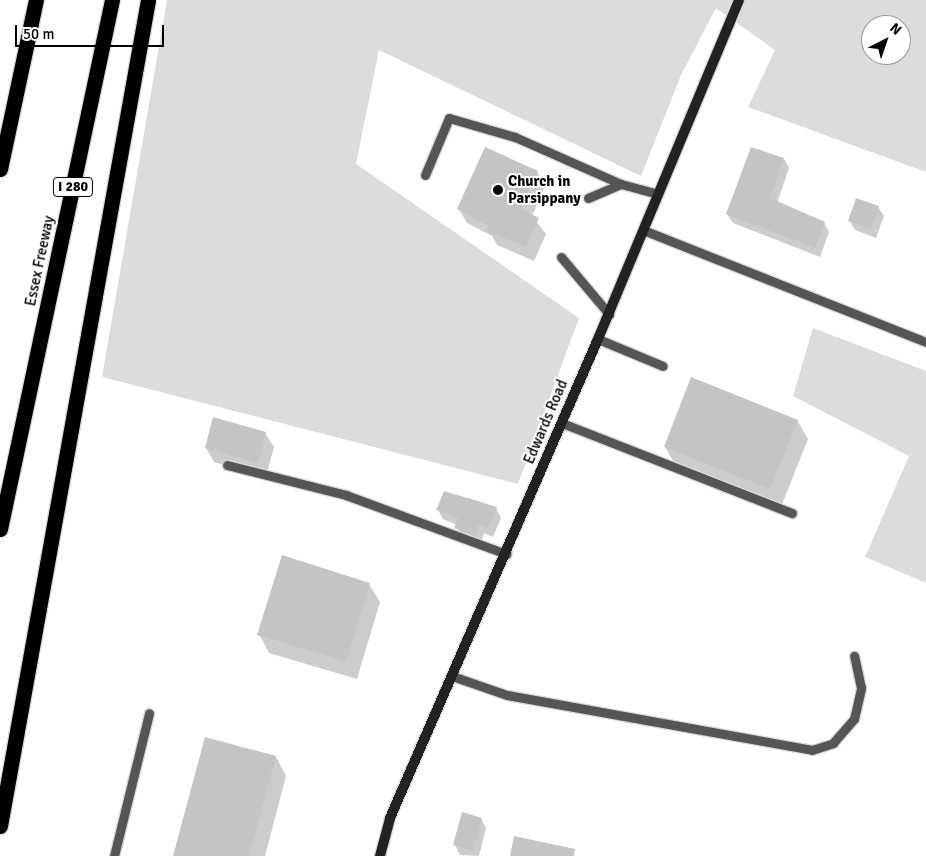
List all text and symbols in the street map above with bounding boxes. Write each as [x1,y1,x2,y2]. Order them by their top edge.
scale bar [18,15,166,47]
north arrow [861,15,911,65]
text: N [886,19,905,39]
text: 50 m [23,25,54,43]
place label: Church in Parsippany [508,172,581,207]
road number: I 280 [52,176,94,198]
marker: Church in Parsippany [492,184,504,196]
street label: Essex Freeway [22,214,58,308]
street label: Edwards Road [520,377,572,467]

